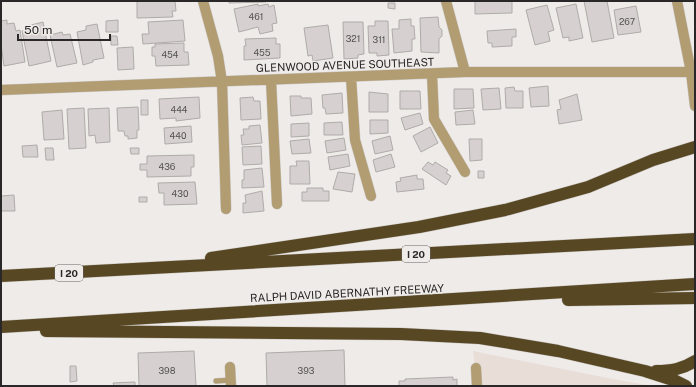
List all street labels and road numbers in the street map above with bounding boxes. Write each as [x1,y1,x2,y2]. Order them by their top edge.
street label: GLENWOOD AVENUE SOUTHEAST [256,56,435,74]
road number: I 20 [402,246,430,262]
road number: I 20 [55,265,83,281]
street label: RALPH DAVID ABERNATHY FREEWAY [250,282,444,304]

